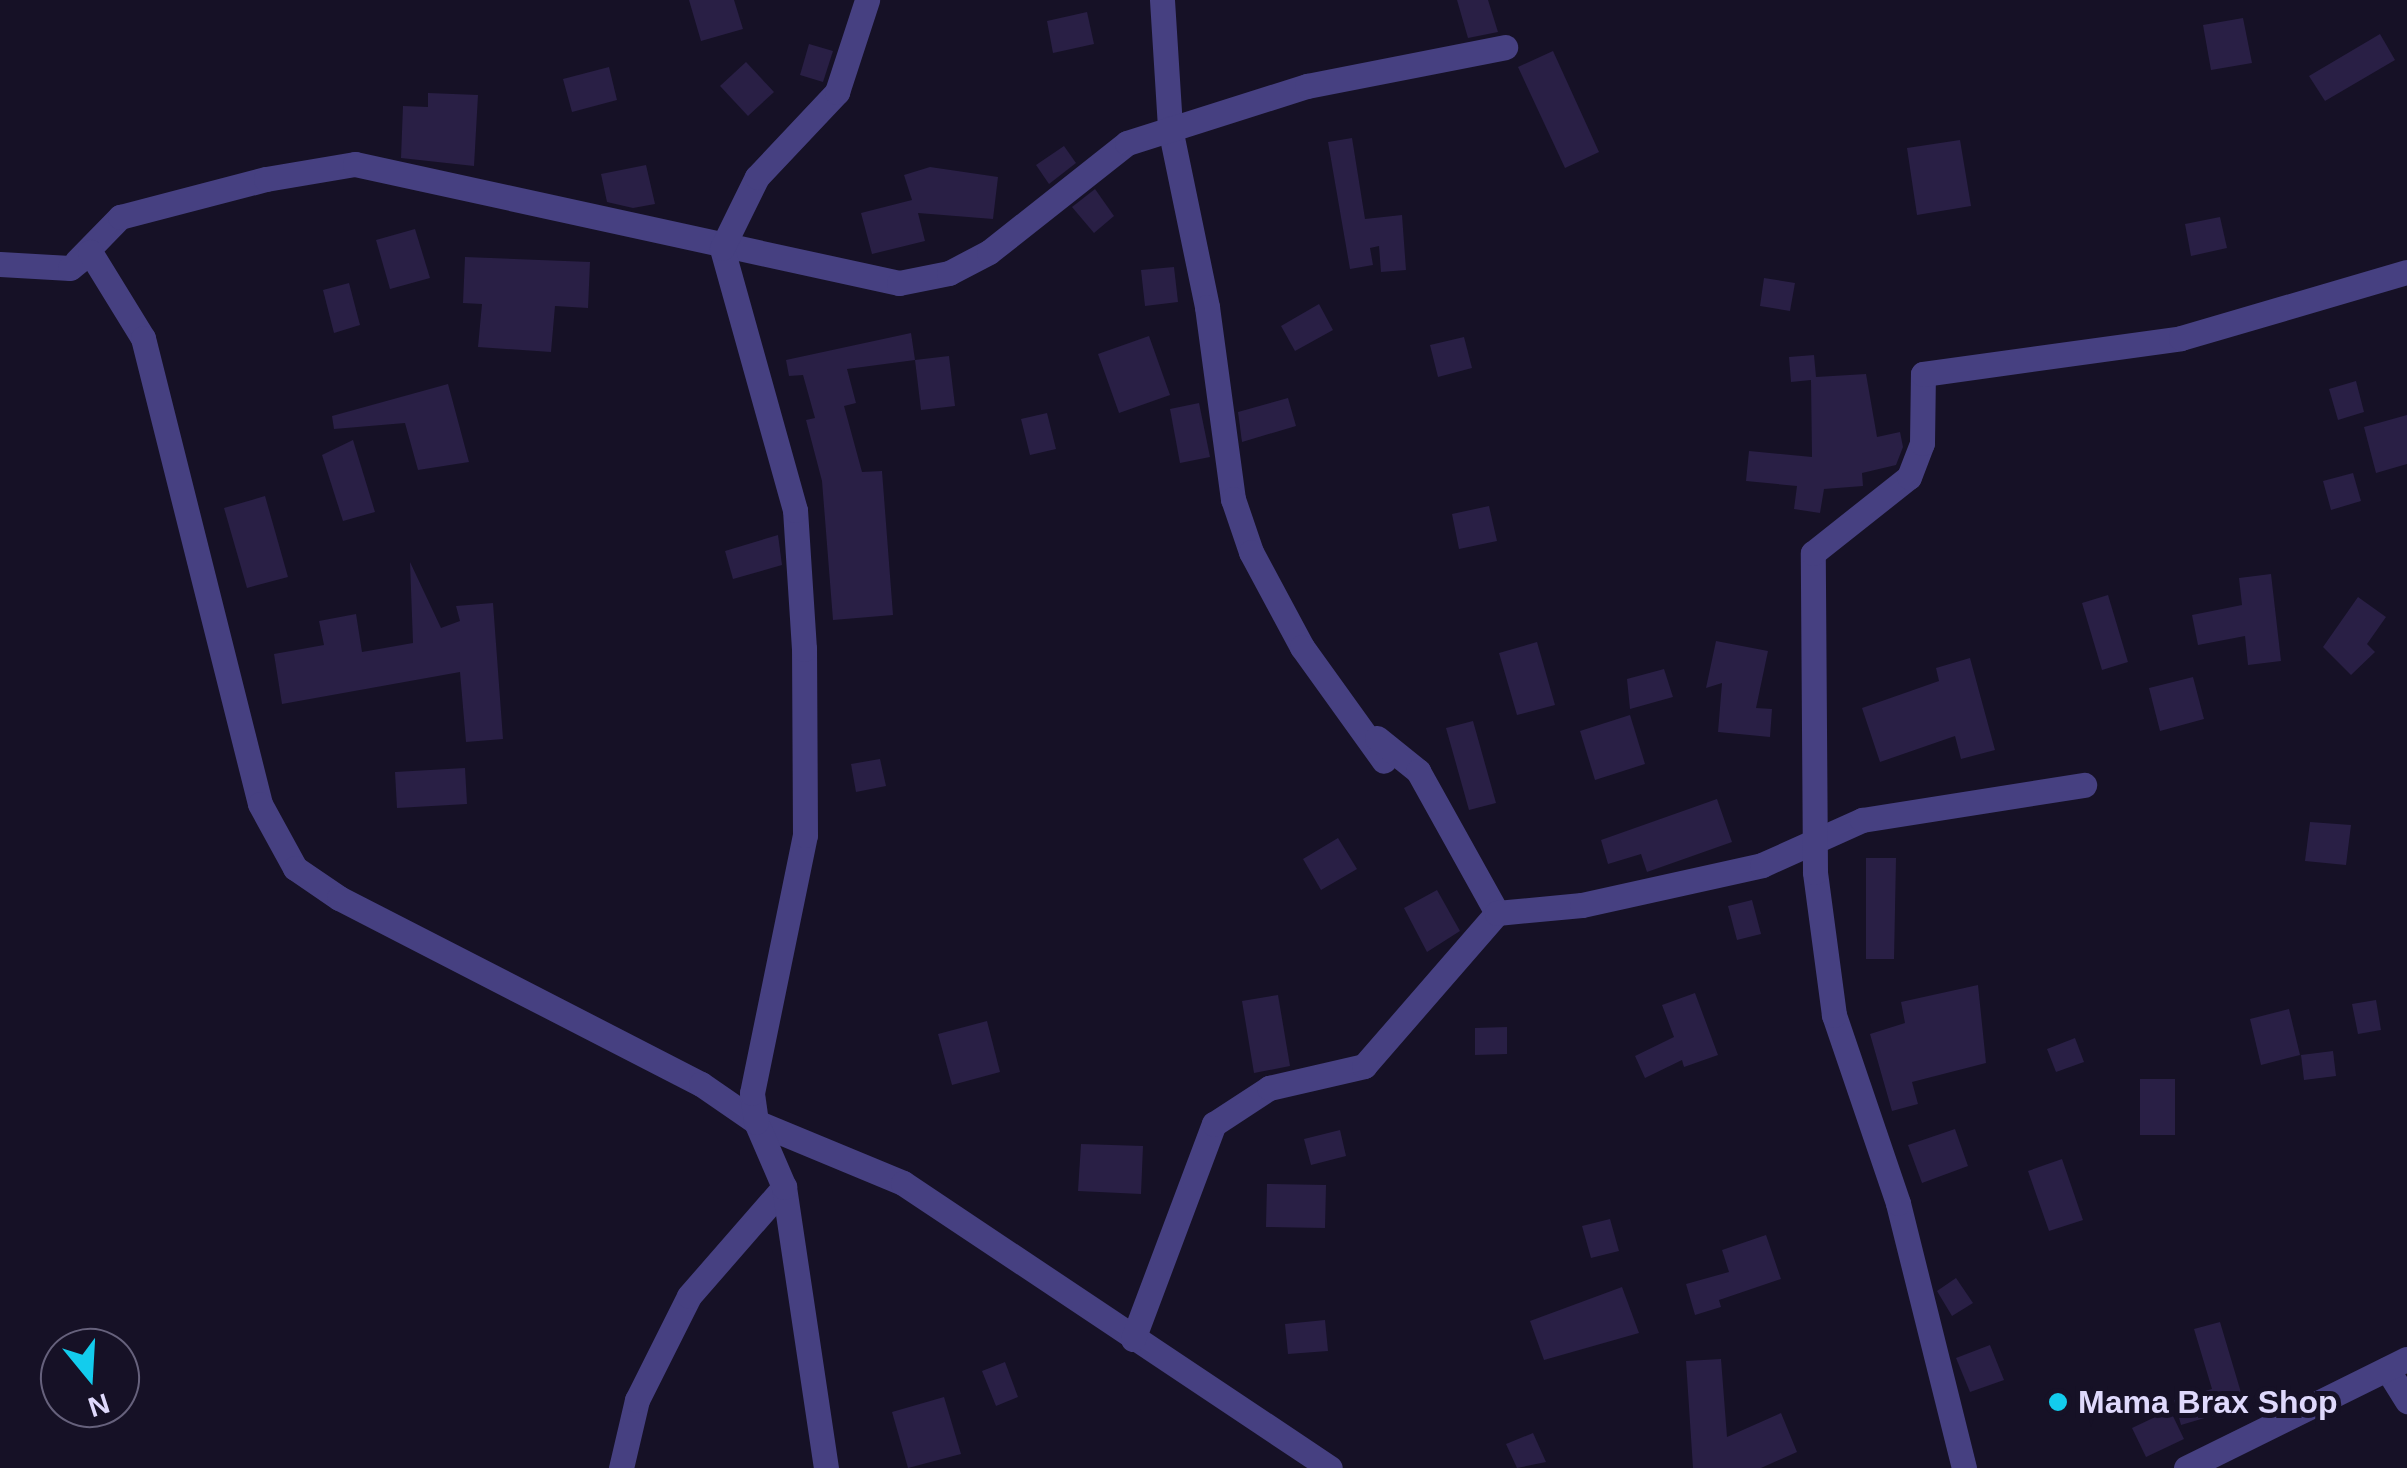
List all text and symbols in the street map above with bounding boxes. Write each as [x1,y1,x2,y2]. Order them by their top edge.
north arrow [40,1328,140,1428]
place label: Mama Brax Shop [2078,1383,2338,1421]
text: N [84,1387,113,1423]
marker: Mama Brax Shop [2047,1391,2069,1413]

